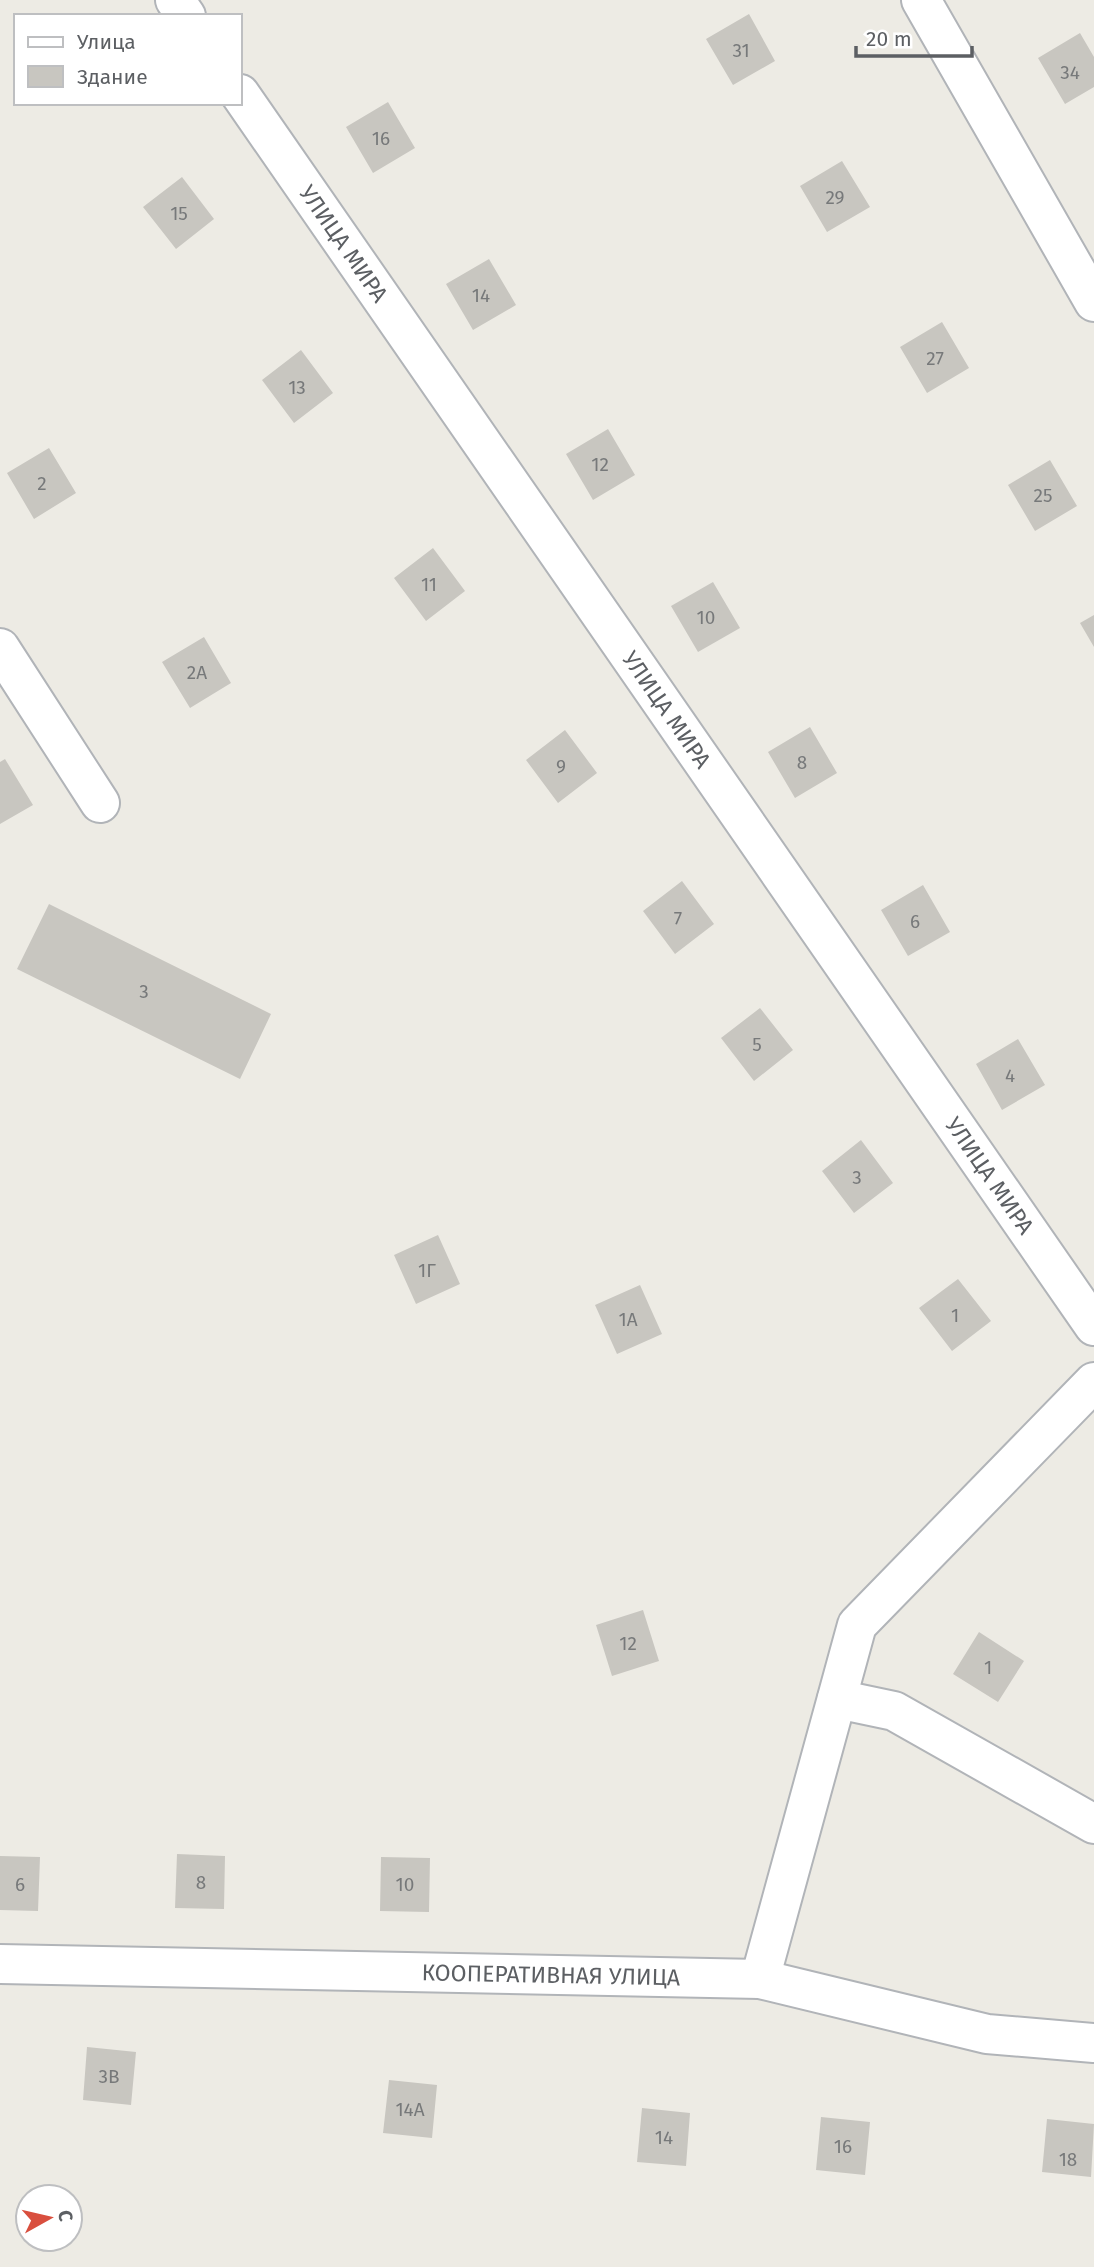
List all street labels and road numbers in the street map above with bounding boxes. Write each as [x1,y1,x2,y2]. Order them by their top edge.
street label: УЛИЦА МИРА [293,180,394,308]
street label: УЛИЦА МИРА [616,646,717,774]
street label: УЛИЦА МИРА [939,1112,1040,1240]
street label: КООПЕРАТИВНАЯ УЛИЦА [421,1958,681,1991]

